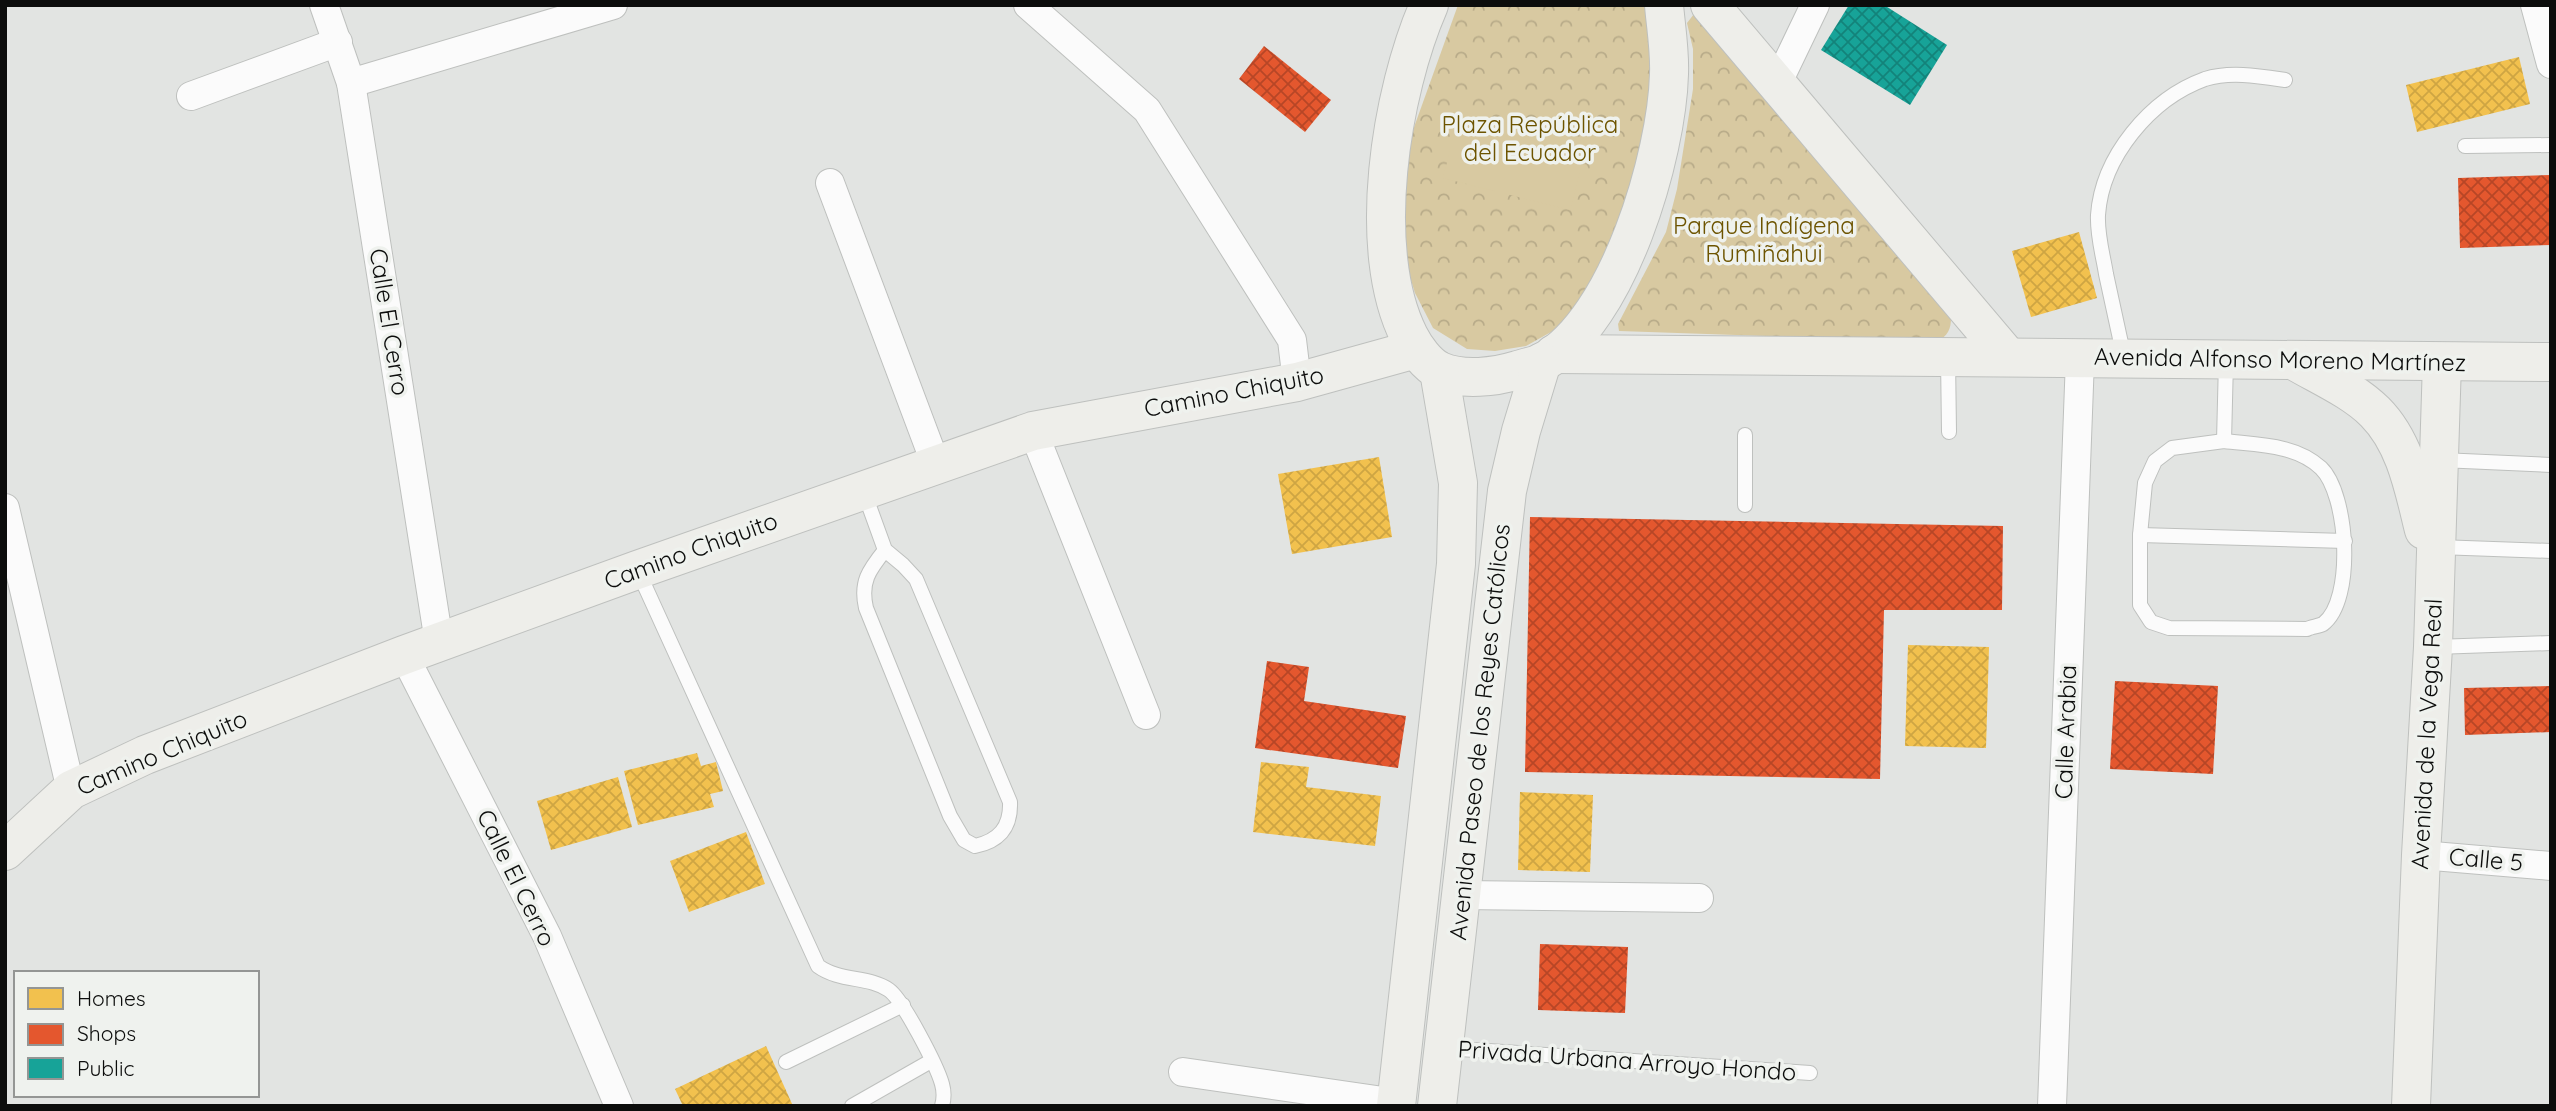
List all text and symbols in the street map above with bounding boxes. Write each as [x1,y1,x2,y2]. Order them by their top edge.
park label: Plaza República del Ecuador [1442,109,1618,167]
park label: Parque Indígena Rumiñahui [1673,210,1855,268]
street label: Calle El Cerro [364,246,416,398]
street label: Avenida Alfonso Moreno Martínez [2094,341,2466,377]
street label: Camino Chiquito [1141,359,1326,423]
street label: Camino Chiquito [600,505,782,595]
street label: Avenida Paseo de los Reyes Católicos [1442,522,1516,942]
street label: Avenida de la Vega Real [2404,598,2448,870]
street label: Calle Arabia [2048,664,2082,800]
street label: Camino Chiquito [72,703,251,802]
street label: Calle El Cerro [471,804,563,951]
street label: Calle 5 [2448,841,2524,877]
legend [14,971,259,1097]
text: Homes [77,985,146,1011]
text: Shops [77,1020,136,1046]
street label: Privada Urbana Arroyo Hondo [1457,1033,1797,1087]
text: Public [77,1055,134,1081]

